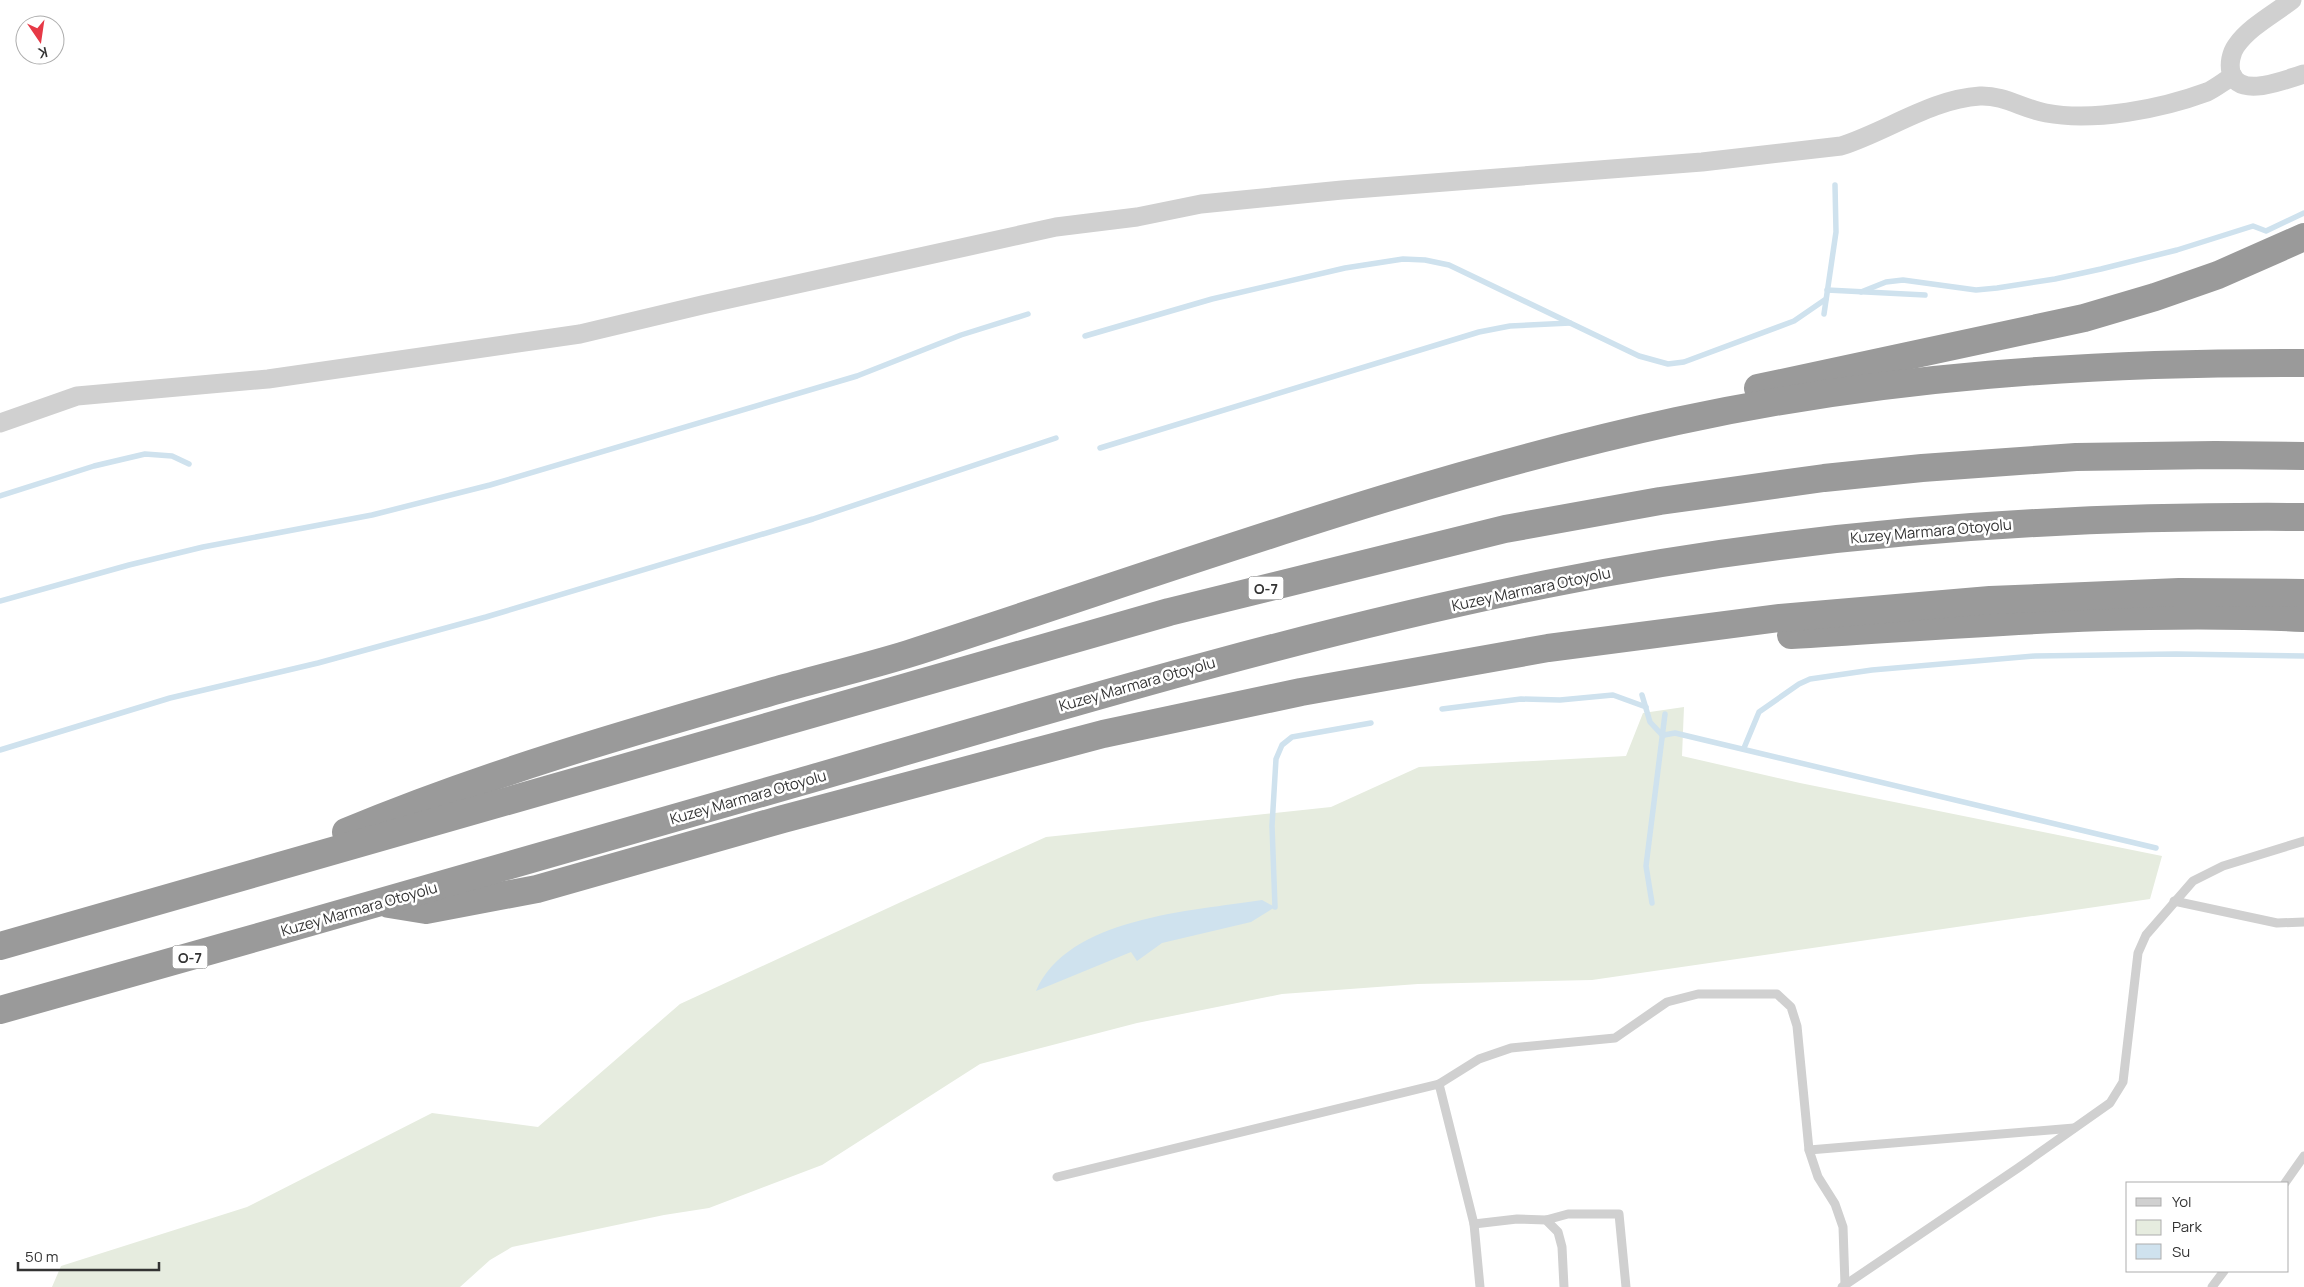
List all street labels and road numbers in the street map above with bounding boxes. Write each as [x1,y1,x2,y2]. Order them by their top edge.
street label: Kuzey Marmara Otoyolu [1849,513,2013,549]
street label: Kuzey Marmara Otoyolu [1450,562,1612,616]
road number: O-7 [1248,576,1284,600]
street label: Kuzey Marmara Otoyolu [1056,652,1218,716]
street label: Kuzey Marmara Otoyolu [667,765,829,829]
street label: Kuzey Marmara Otoyolu [278,877,440,941]
road number: O-7 [172,946,208,969]

